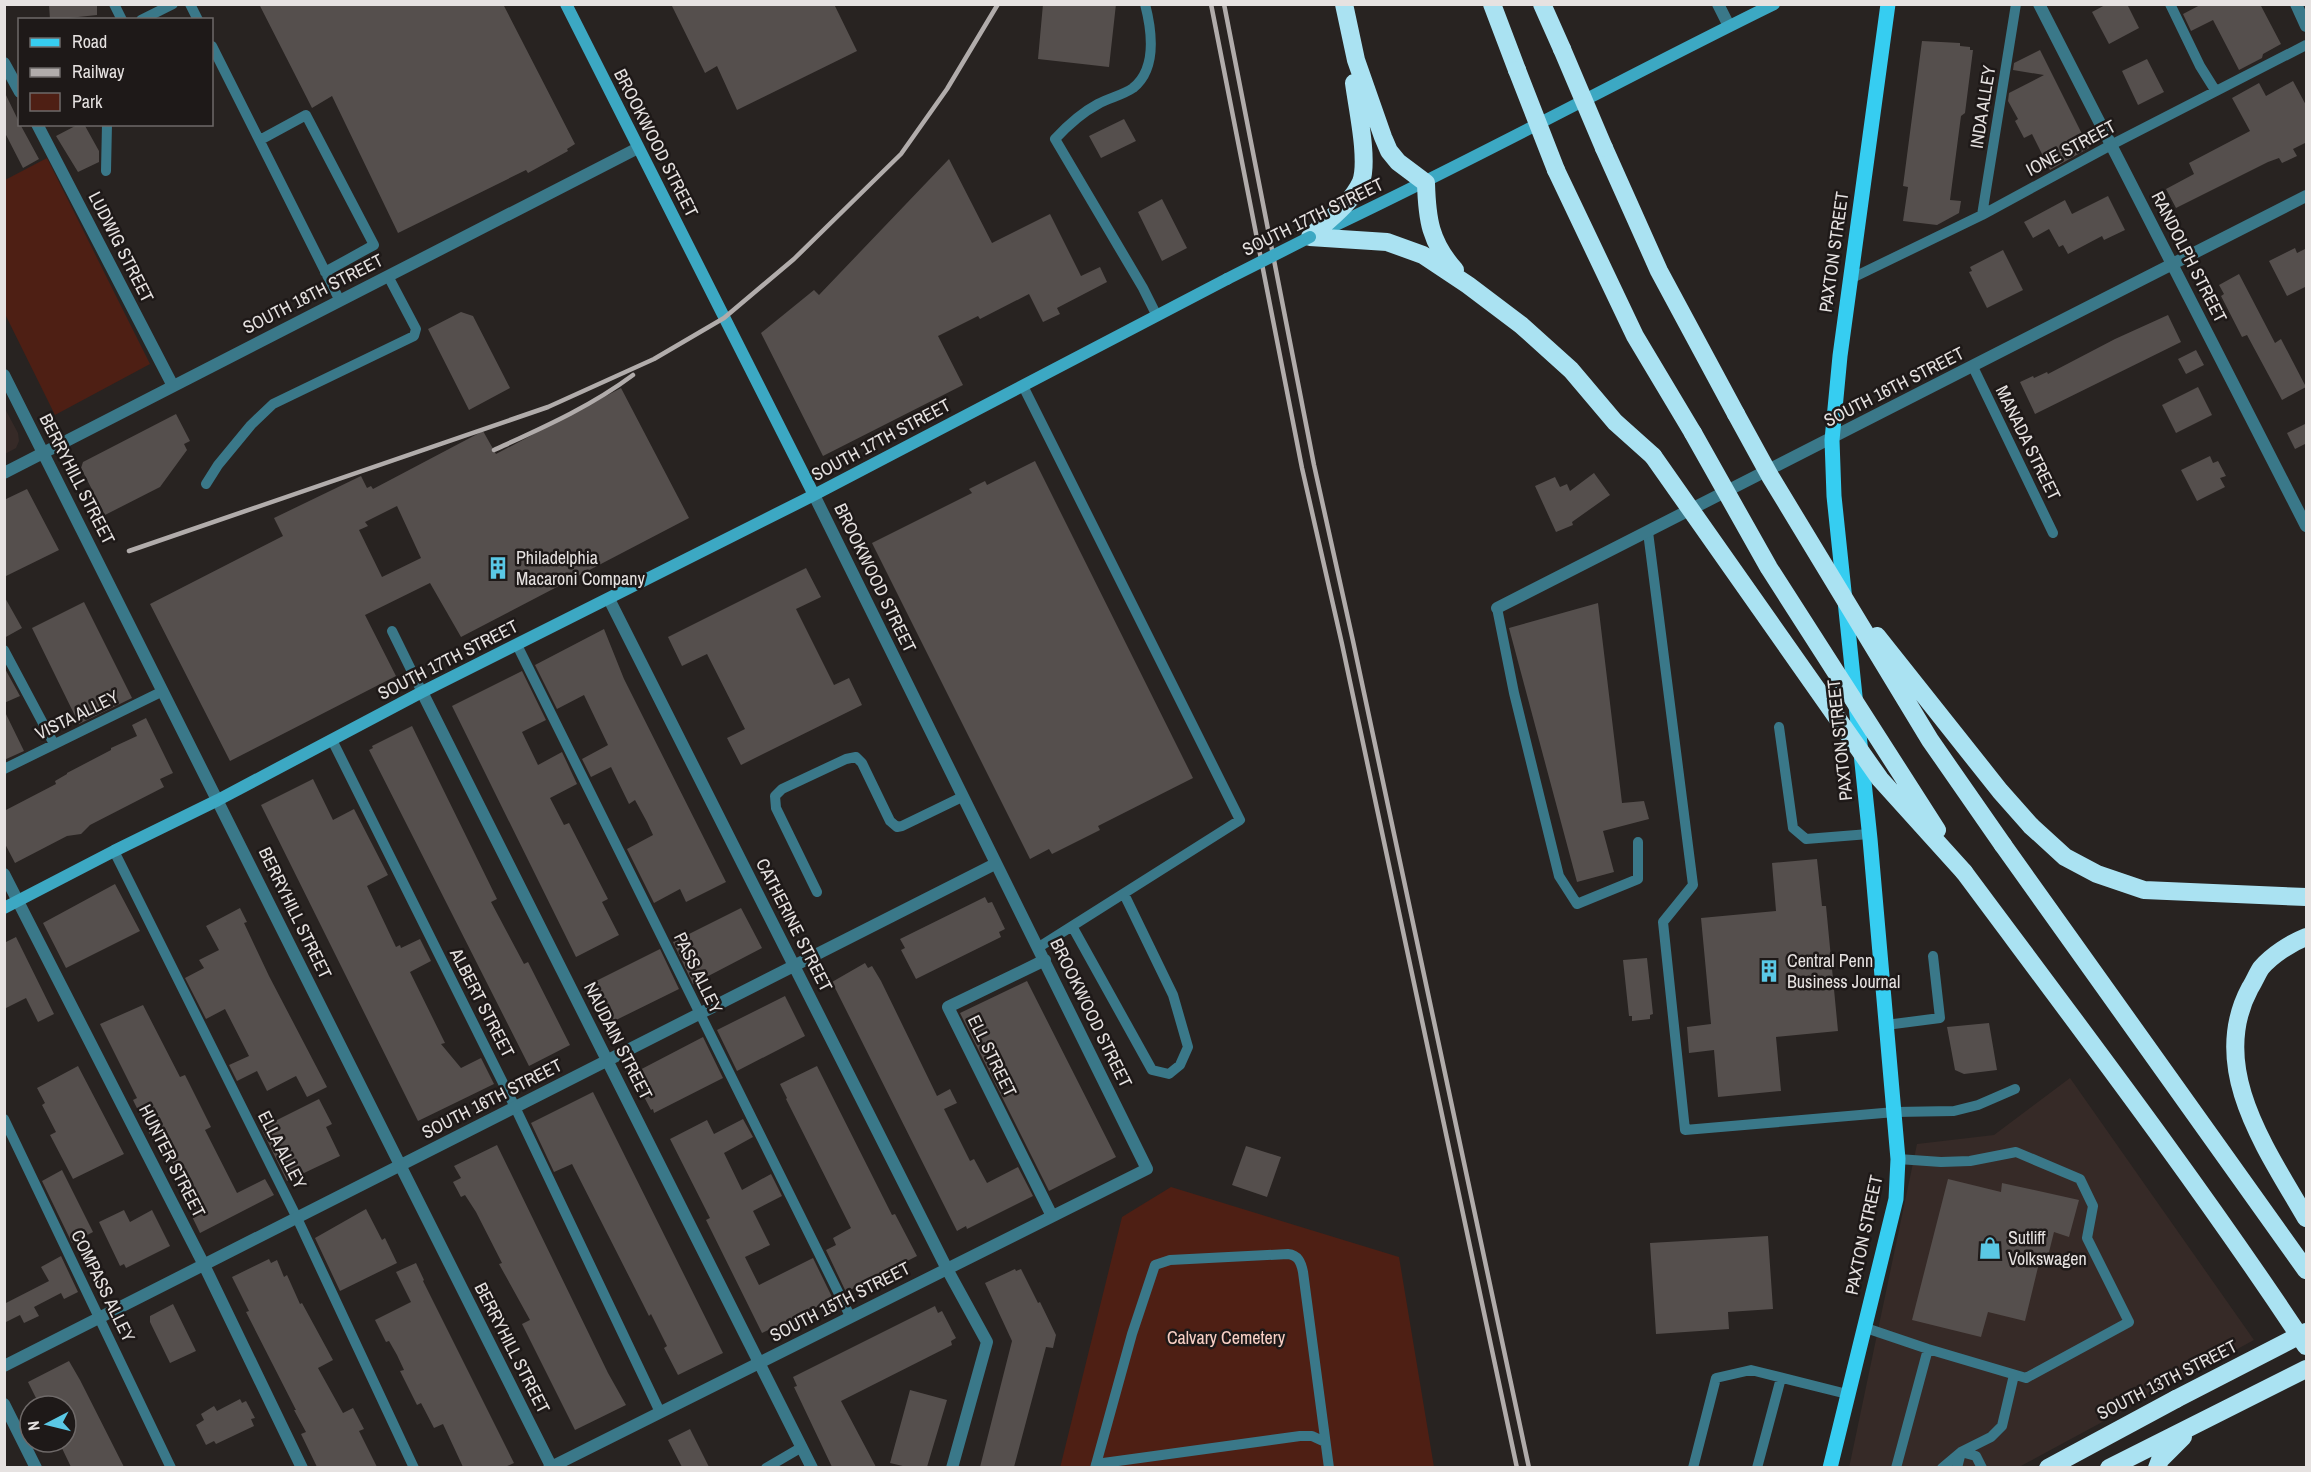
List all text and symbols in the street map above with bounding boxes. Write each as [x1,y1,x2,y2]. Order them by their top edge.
legend [18,18,213,126]
text: Road [72,29,107,54]
text: Railway [72,59,125,84]
street label: INDA ALLEY [1964,63,2001,150]
street label: BROOKWOOD STREET [608,64,705,221]
text: Park [72,89,103,114]
street label: IONE STREET [2021,113,2120,182]
street label: SOUTH 17TH STREET [1238,172,1388,262]
street label: LUDWIG STREET [83,187,160,307]
street label: RANDOLPH STREET [2146,187,2233,327]
street label: PAXTON STREET [1813,190,1854,314]
street label: SOUTH 18TH STREET [238,247,387,340]
street label: SOUTH 16TH STREET [1819,340,1968,433]
street label: MANADA STREET [1990,381,2067,504]
street label: SOUTH 17TH STREET [807,392,955,487]
street label: BERRYHILL STREET [34,409,121,548]
street label: BROOKWOOD STREET [828,499,922,657]
place label: Philadelphia Macaroni Company [516,545,645,591]
building icon: Philadelphia Macaroni Company [485,555,511,581]
street label: SOUTH 17TH STREET [373,613,522,706]
street label: PAXTON STREET [1821,678,1858,802]
street label: VISTA ALLEY [31,684,123,746]
street label: BERRYHILL STREET [253,843,338,983]
street label: CATHERINE STREET [750,854,839,996]
street label: PASS ALLEY [668,928,729,1018]
street label: BROOKWOOD STREET [1044,934,1138,1092]
street label: ALBERT STREET [444,943,521,1062]
place label: Central Penn Business Journal [1787,948,1900,994]
building icon: Central Penn Business Journal [1756,958,1782,984]
street label: NAUDAIN STREET [578,978,659,1104]
street label: ELL STREET [962,1011,1023,1101]
street label: SOUTH 16TH STREET [417,1052,566,1145]
street label: HUNTER STREET [133,1100,212,1222]
street label: ELLA ALLEY [252,1106,313,1193]
street label: PAXTON STREET [1839,1173,1888,1297]
street label: COMPASS ALLEY [65,1225,141,1346]
place label: Sutliff Volkswagen [2008,1225,2087,1271]
shop icon: Sutliff Volkswagen [1977,1235,2003,1261]
street label: SOUTH 15TH STREET [765,1255,914,1348]
street label: BERRYHILL STREET [469,1278,556,1417]
park label: Calvary Cemetery [1167,1325,1286,1350]
street label: SOUTH 13TH STREET [2092,1333,2241,1426]
north arrow [18,1394,78,1454]
text: N [22,1420,45,1432]

